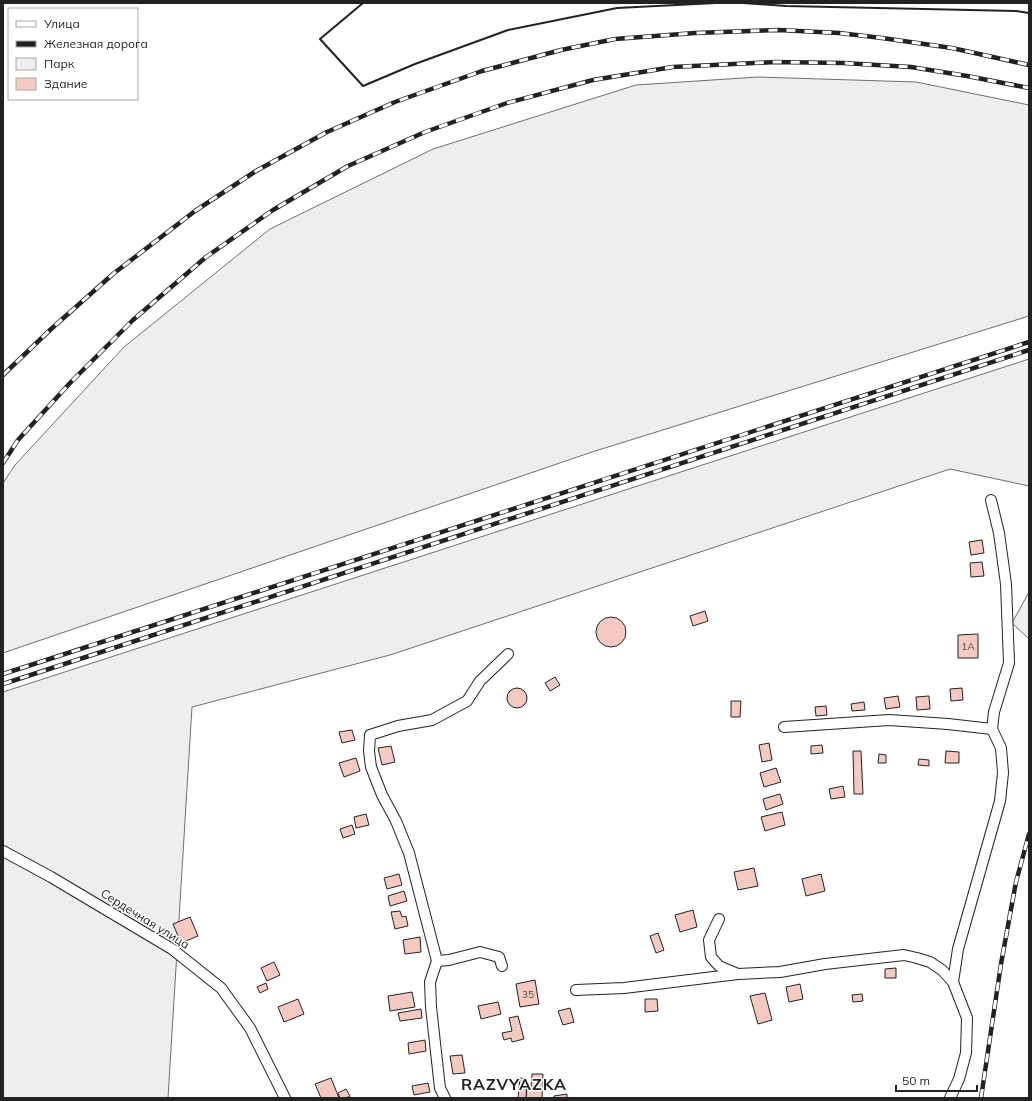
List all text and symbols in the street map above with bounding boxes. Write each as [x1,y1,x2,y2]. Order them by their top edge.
legend [8,8,138,100]
text: Улица [43,16,80,31]
text: Железная дорога [44,36,148,51]
text: Парк [44,56,75,71]
text: Здание [44,76,88,91]
house number: 1А [961,640,975,653]
street label: Сердечная улица [98,885,192,952]
house number: 35 [522,988,534,1001]
scale bar [896,1067,977,1093]
text: 50 m [902,1073,930,1088]
district label: RAZVYAZKA [461,1074,567,1094]

